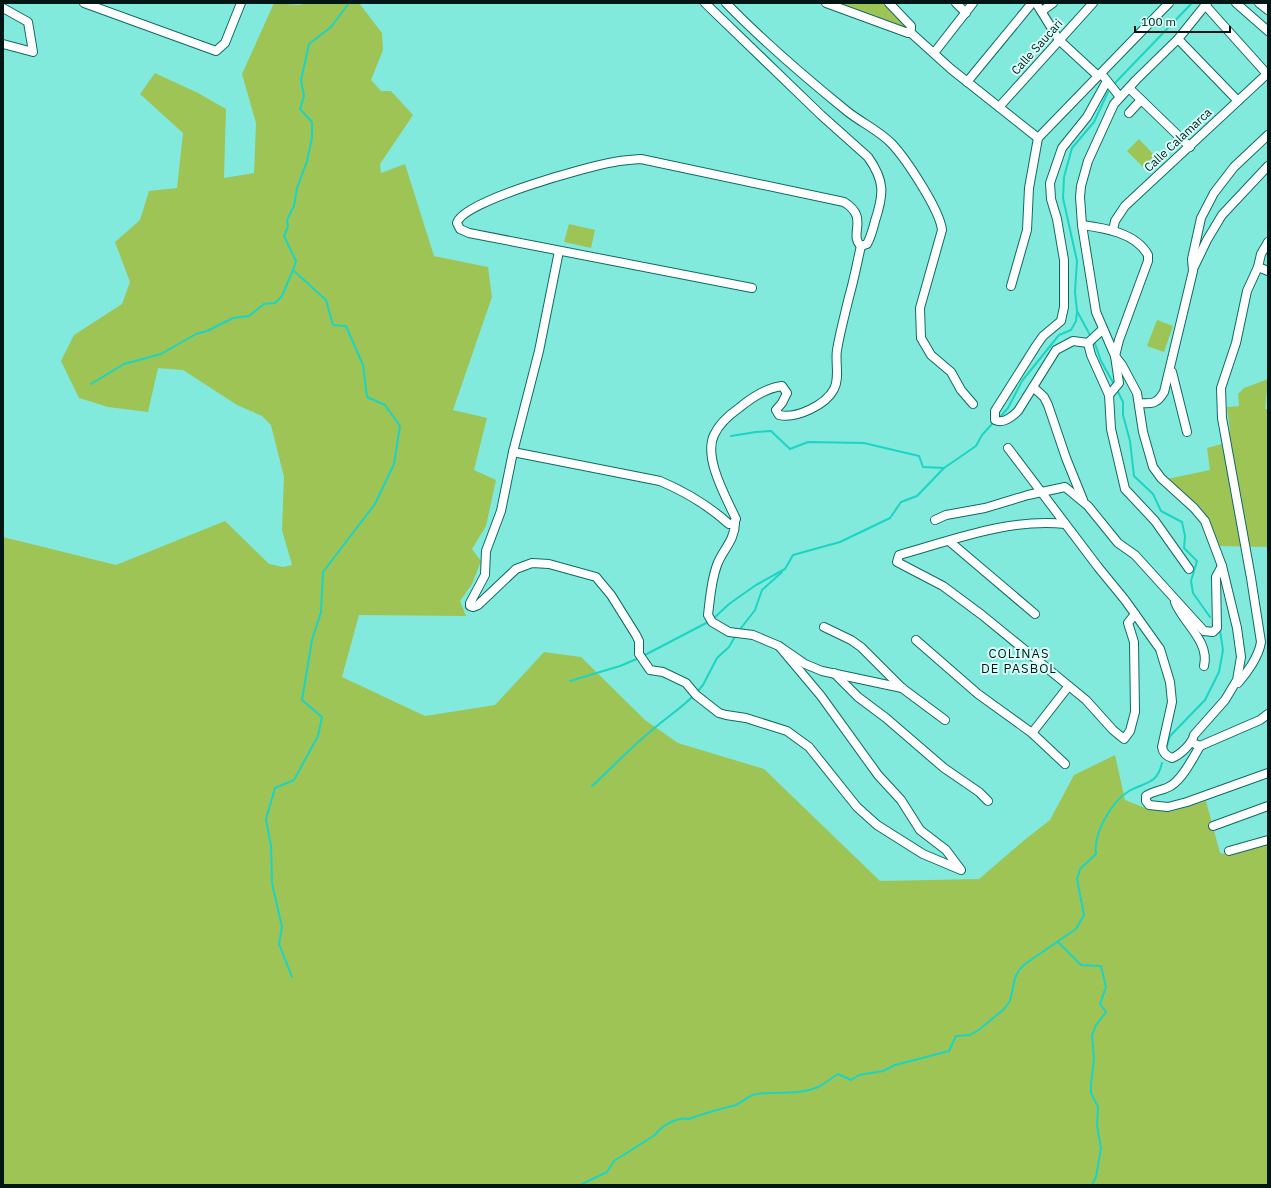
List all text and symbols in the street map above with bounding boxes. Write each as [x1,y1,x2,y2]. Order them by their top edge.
scale bar [1135,8,1230,34]
text: 100 m [1141,14,1176,29]
street label: Calle Saucari [1008,16,1066,78]
street label: Calle Calamarca [1141,104,1215,175]
district label: COLINAS DE PASBOL [981,645,1057,677]

